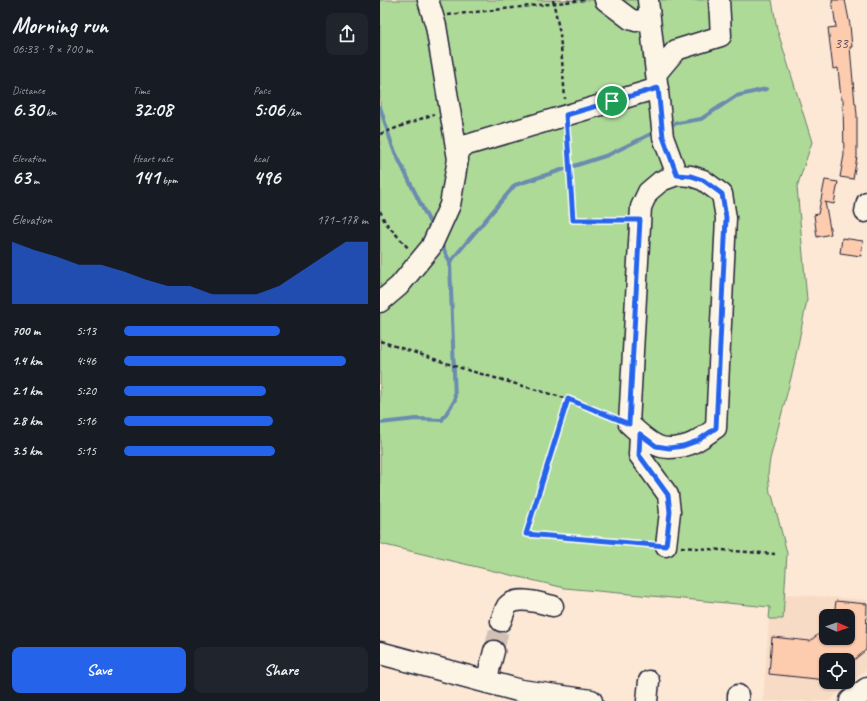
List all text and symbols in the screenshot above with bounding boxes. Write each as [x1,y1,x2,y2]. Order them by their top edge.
text: Morning run [12,12,108,40]
button: share [326,13,368,55]
house number: 33 [834,34,849,53]
text: 06:33 · 9 × 700 m [12,41,93,57]
text: Distance [12,83,45,97]
text: Time [133,83,150,97]
text: Pace [253,83,270,97]
pin [595,84,629,118]
icon: arrive [601,90,623,112]
text: 6.30 [12,97,43,122]
text: 32:08 [133,97,173,122]
text: 5:06 [253,97,284,122]
text: km [43,105,57,119]
text: /km [284,105,301,119]
text: Elevation [12,151,46,165]
text: Heart rate [133,151,173,165]
text: kcal [253,151,268,165]
text: 63 [12,165,30,190]
text: 141 [133,165,160,190]
text: 496 [253,165,281,190]
text: m [30,173,39,187]
text: bpm [160,173,177,187]
text: Elevation [12,212,52,228]
text: 171–178 m [317,212,368,228]
text: 700 m [12,323,40,339]
text: 5:13 [76,323,96,339]
text: 1.4 km [12,353,42,369]
text: 4:46 [76,353,96,369]
text: 2.1 km [12,383,42,399]
text: 5:20 [76,383,96,399]
text: 2.8 km [12,413,42,429]
text: 5:16 [76,413,96,429]
text: 3.5 km [12,443,42,459]
text: 5:15 [76,443,96,459]
north arrow [819,609,855,645]
map controls [819,609,855,689]
button: Save [12,647,186,693]
button: Share [194,647,368,693]
button: locate [819,653,855,689]

